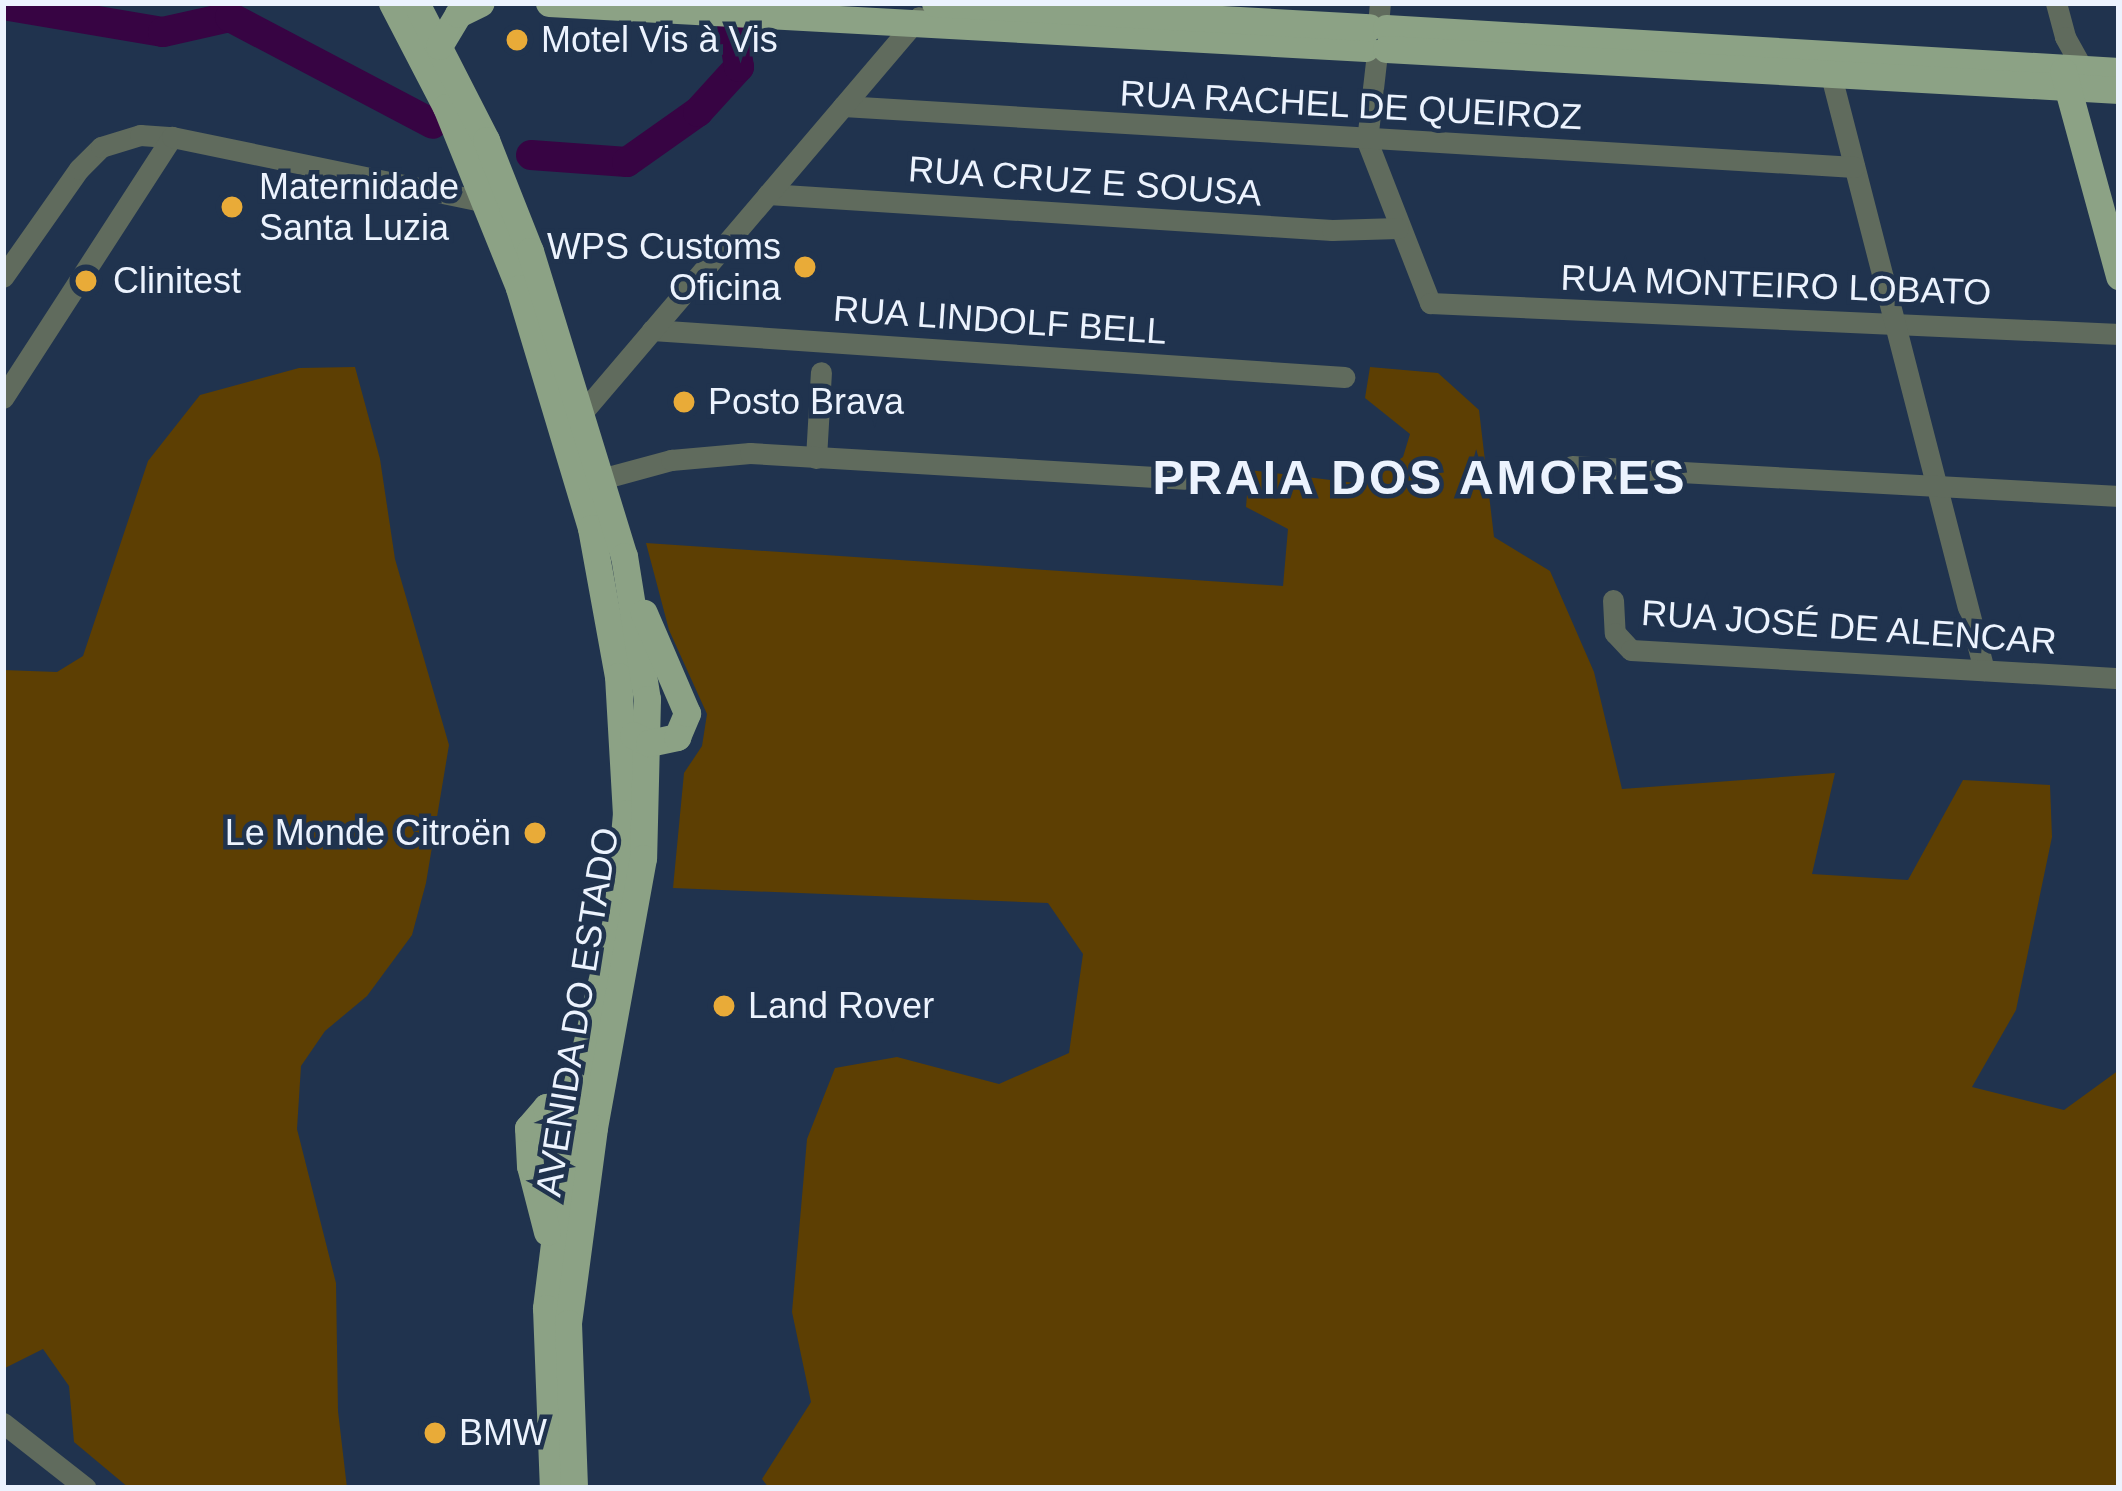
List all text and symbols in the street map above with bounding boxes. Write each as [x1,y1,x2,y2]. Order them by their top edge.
place label: Motel Vis à Vis [541,18,778,62]
marker: Motel Vis à Vis [504,27,530,53]
street label: RUA RACHEL DE QUEIROZ [1117,71,1585,139]
street label: RUA CRUZ E SOUSA [906,147,1264,215]
place label: Maternidade Santa Luzia [259,164,459,249]
marker: Maternidade Santa Luzia [216,191,248,223]
place label: WPS Customs Oficina [547,224,781,309]
marker: WPS Customs Oficina [792,254,818,280]
street label: RUA MONTEIRO LOBATO [1559,256,1993,314]
place label: Clinitest [113,259,241,303]
marker: Clinitest [70,265,102,297]
street label: RUA LINDOLF BELL [831,287,1169,353]
place label: Posto Brava [708,380,904,424]
marker: Posto Brava [671,389,697,415]
district label: PRAIA DOS AMORES [1151,449,1689,507]
street label: RUA JOSÉ DE ALENCAR [1638,591,2060,663]
place label: Le Monde Citroën [225,811,511,855]
marker: Le Monde Citroën [522,820,548,846]
street label: AVENIDA DO ESTADO [526,824,628,1200]
place label: Land Rover [748,984,934,1028]
marker: Land Rover [711,993,737,1019]
place label: BMW [459,1411,547,1455]
marker: BMW [422,1420,448,1446]

